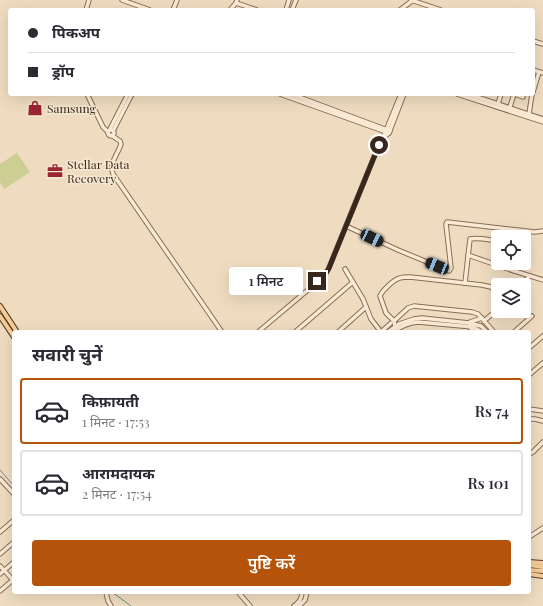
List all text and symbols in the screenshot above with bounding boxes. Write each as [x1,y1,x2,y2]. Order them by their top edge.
text: पिकअप [52,22,100,42]
text: ड्रॉप [52,61,74,81]
shop icon: Samsung [26,99,44,117]
place label: Samsung [47,100,96,116]
route start [370,136,388,154]
place label: Stellar Data Recovery [67,156,130,186]
office icon: Stellar Data Recovery [46,162,64,180]
car [359,227,385,249]
map controls [491,230,531,318]
button: locate [491,230,531,270]
car [424,256,450,276]
callout: 1 मिनट [229,267,303,295]
text: 1 मिनट [249,272,283,289]
route end [308,272,326,290]
button: layers [491,278,531,318]
text: सवारी चुनें [32,342,102,366]
text: किफ़ायती [82,391,139,411]
icon: car [34,393,70,429]
text: Rs 74 [475,401,509,421]
text: 1 मिनट · 17:53 [82,413,150,430]
text: आरामदायक [82,463,155,483]
icon: car [34,465,70,501]
text: Rs 101 [468,473,509,493]
text: 2 मिनट · 17:54 [82,485,152,502]
button: पुष्टि करें [32,540,511,586]

